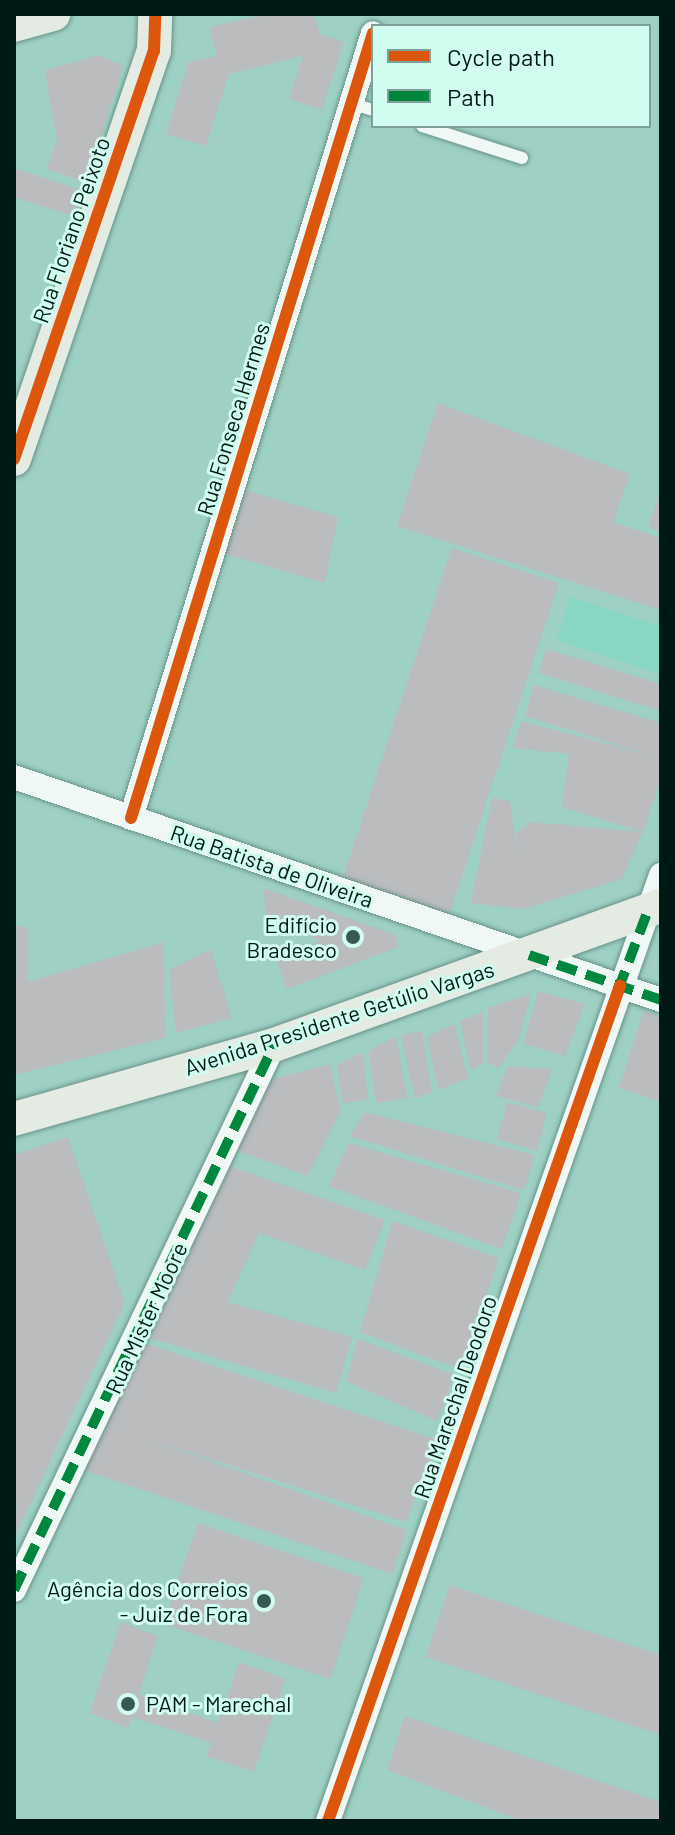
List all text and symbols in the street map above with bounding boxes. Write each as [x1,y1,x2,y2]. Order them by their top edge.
legend [371,24,651,128]
text: Cycle path [447,42,555,71]
text: Path [447,82,495,111]
street label: Rua Floriano Peixoto [27,134,115,326]
street label: Rua Fonseca Hermes [191,319,275,519]
street label: Rua Batista de Oliveira [167,819,377,913]
place label: Edifício Bradesco [247,911,337,962]
marker: Edifício Bradesco [344,928,362,946]
street label: Avenida Presidente Getúlio Vargas [181,955,497,1081]
street label: Rua Mister Moore [99,1238,193,1398]
street label: Rua Marechal Deodoro [408,1292,502,1502]
place label: Agência dos Correios - Juiz de Fora [47,1575,248,1626]
marker: Agência dos Correios - Juiz de Fora [255,1592,273,1610]
place label: PAM - Marechal [146,1691,291,1717]
marker: PAM - Marechal [117,1693,139,1715]

